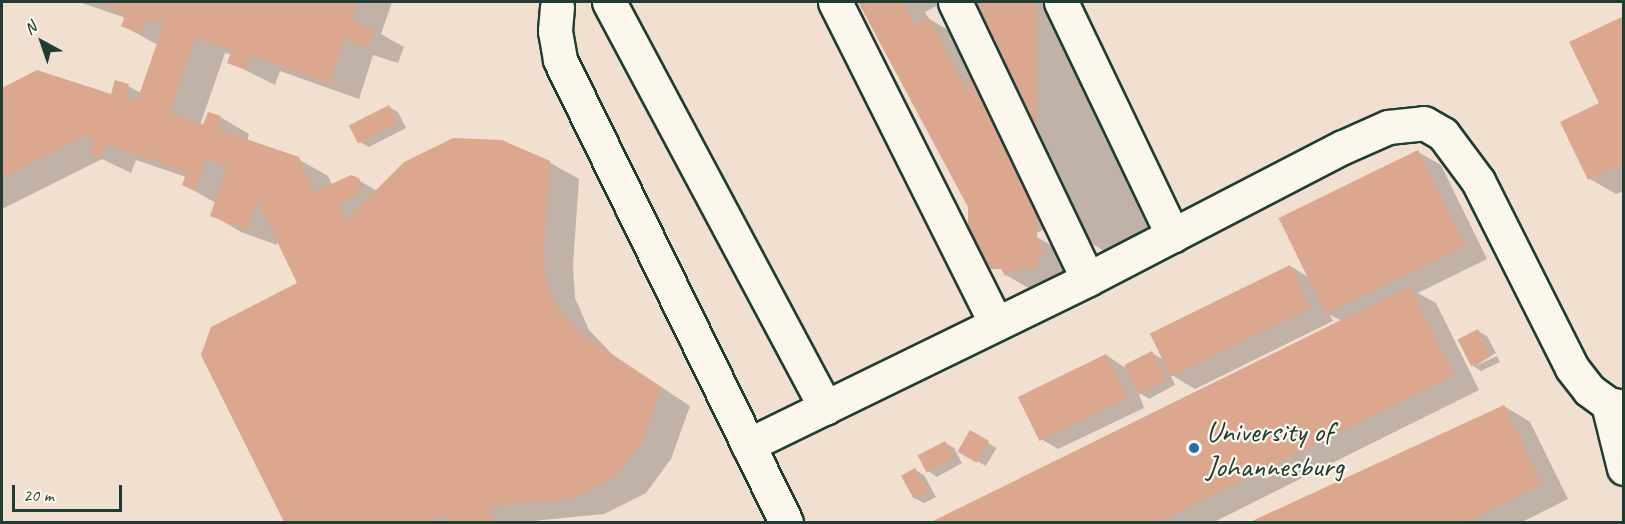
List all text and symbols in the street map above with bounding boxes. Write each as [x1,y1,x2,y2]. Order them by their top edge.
north arrow [12,12,72,72]
text: N [20,17,41,39]
place label: University of Johannesburg [1206,413,1344,484]
marker: University of Johannesburg [1187,441,1201,455]
scale bar [15,473,124,511]
text: 20 m [23,484,54,506]

